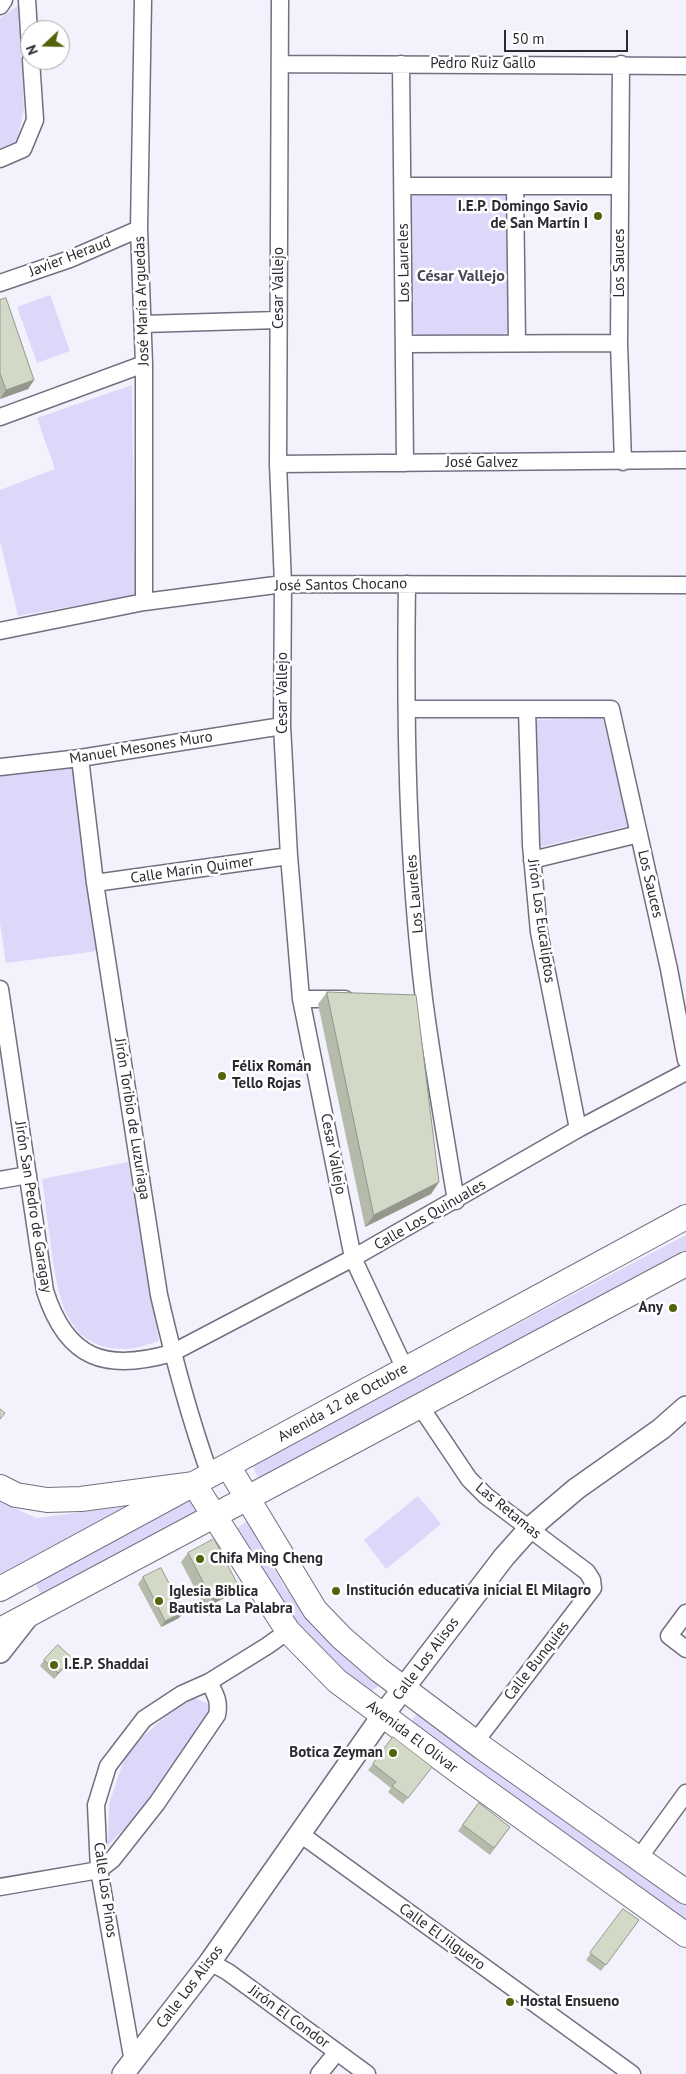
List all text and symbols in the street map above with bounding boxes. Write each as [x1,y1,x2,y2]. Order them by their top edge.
north arrow [20,20,70,70]
scale bar [506,20,630,52]
text: 50 m [512,29,545,48]
text: N [22,43,42,58]
street label: Pedro Ruiz Gallo [430,55,536,73]
place label: I.E.P. Domingo Savio de San Martín I [458,198,588,233]
marker: I.E.P. Domingo Savio de San Martín I [592,210,604,222]
street label: Los Laureles [394,223,414,303]
street label: Los Sauces [611,228,629,298]
street label: Javier Heraud [27,233,113,281]
street label: José María Arguedas [131,236,153,366]
street label: Cesar Vallejo [270,247,288,329]
district label: César Vallejo [417,266,505,286]
street label: José Galvez [446,454,518,472]
street label: José Santos Chocano [275,575,407,595]
street label: Cesar Vallejo [274,652,292,734]
street label: Manuel Mesones Muro [68,728,214,768]
street label: Los Sauces [633,848,667,920]
street label: Calle Marin Quimer [129,852,255,888]
street label: Los Laureles [403,854,427,934]
street label: Jirón Los Eucaliptos [523,858,559,984]
street label: Jirón Toribio de Luzuriaga [110,1037,154,1201]
place label: Félix Román Tello Rojas [232,1058,311,1093]
marker: Félix Román Tello Rojas [216,1070,228,1082]
street label: Cesar Vallejo [316,1112,350,1196]
street label: Jirón San Pedro de Garagay [11,1120,55,1294]
street label: Calle Los Quinuales [371,1176,489,1254]
place label: Any [639,1299,663,1317]
marker: Any [667,1302,679,1314]
street label: Avenida 12 de Octubre [275,1360,411,1446]
street label: Las Retamas [471,1479,545,1543]
place label: Chifa Ming Cheng [210,1550,323,1568]
marker: Chifa Ming Cheng [194,1553,206,1565]
place label: Institución educativa inicial El Milagro [346,1582,591,1600]
place label: Iglesia Biblica Bautista La Palabra [169,1583,293,1618]
marker: Institución educativa inicial El Milagro [330,1585,342,1597]
marker: Iglesia Biblica Bautista La Palabra [153,1595,165,1607]
street label: Calle Los Alisos [389,1614,463,1704]
street label: Calle Bunquies [501,1618,573,1704]
place label: I.E.P. Shaddai [64,1656,149,1674]
marker: I.E.P. Shaddai [48,1659,60,1671]
street label: Avenida El Olivar [363,1697,461,1777]
place label: Botica Zeyman [289,1744,383,1762]
marker: Botica Zeyman [387,1747,399,1759]
street label: Calle Los Pinos [89,1841,121,1939]
street label: Calle El Jilguero [395,1900,489,1974]
street label: Calle Los Alisos [153,1942,227,2032]
street label: Jirón El Condor [245,1982,333,2052]
place label: Hostal Ensueno [520,1993,619,2011]
marker: Hostal Ensueno [504,1996,516,2008]

